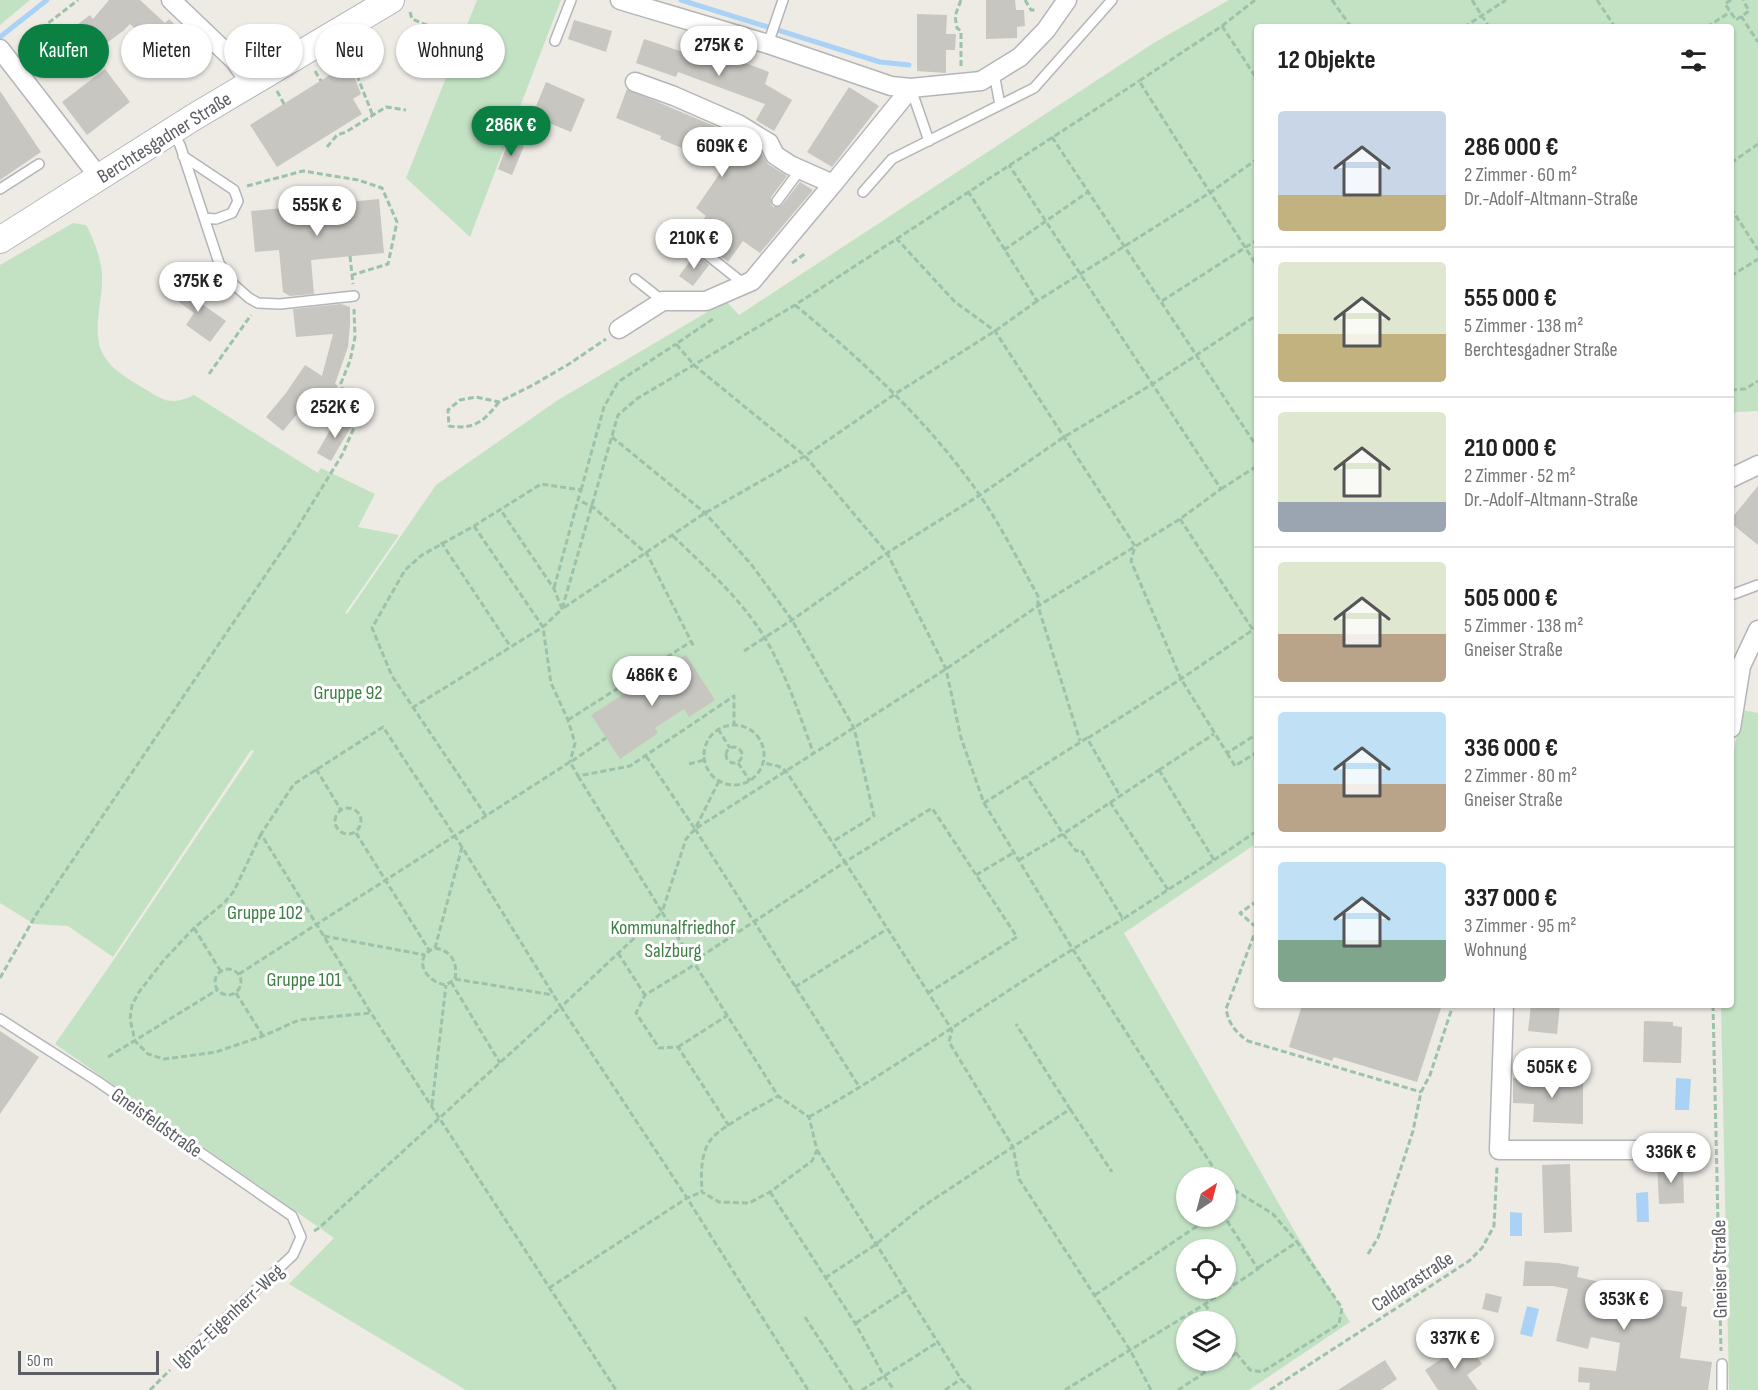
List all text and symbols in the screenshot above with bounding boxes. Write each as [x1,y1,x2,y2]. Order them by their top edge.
chip: Kaufen [18,24,109,78]
chip: Mieten [121,24,212,78]
chip: Filter [224,24,303,78]
chip: Neu [315,24,384,78]
chip: Wohnung [396,24,505,78]
pin: 275K € [670,26,768,77]
text: 275K € [694,33,744,57]
icon: filters [1677,44,1710,77]
text: 12 Objekte [1278,45,1376,76]
street label: Berchtesgadner Straße [93,87,236,189]
pin: 286K € [462,106,560,157]
text: 286K € [486,113,536,137]
pin: 609K € [673,127,771,178]
text: 286 000 € [1464,132,1558,163]
text: 609K € [696,134,748,158]
icon: home [1326,135,1398,207]
text: 2 Zimmer · 60 m² [1464,163,1577,187]
pin: 555K € [268,186,366,237]
text: Dr.-Adolf-Altmann-Straße [1464,187,1638,211]
text: 555K € [292,193,342,217]
pin: 210K € [645,219,743,270]
text: 210K € [669,226,719,250]
pin: 375K € [149,262,247,313]
text: 375K € [173,269,223,293]
text: 555 000 € [1464,283,1557,314]
icon: home [1326,286,1398,358]
text: 5 Zimmer · 138 m² [1464,314,1583,338]
text: Berchtesgadner Straße [1464,338,1618,362]
pin: 252K € [286,388,384,439]
text: 252K € [310,395,360,419]
text: 210 000 € [1464,433,1557,464]
icon: home [1326,436,1398,508]
text: 2 Zimmer · 52 m² [1464,464,1576,488]
text: Dr.-Adolf-Altmann-Straße [1464,488,1638,512]
text: 505 000 € [1464,583,1558,614]
icon: home [1326,586,1398,658]
text: 5 Zimmer · 138 m² [1464,614,1583,638]
text: Gneiser Straße [1464,638,1563,662]
pin: 486K € [603,656,701,707]
text: 486K € [626,663,678,687]
park label: Gruppe 92 [313,681,383,705]
text: 336 000 € [1464,733,1558,764]
icon: home [1326,736,1398,808]
text: 2 Zimmer · 80 m² [1464,764,1577,788]
text: Gneiser Straße [1464,788,1563,812]
text: 337 000 € [1464,883,1557,914]
icon: home [1326,886,1398,958]
park label: Gruppe 102 [227,901,303,925]
text: 3 Zimmer · 95 m² [1464,914,1577,938]
park label: Kommunalfriedhof Salzburg [610,916,736,963]
text: Wohnung [1464,938,1527,962]
park label: Gruppe 101 [267,968,341,992]
pin: 505K € [1503,1048,1601,1099]
text: 505K € [1527,1055,1577,1079]
street label: Gneisfeldstraße [106,1083,207,1163]
pin: 336K € [1622,1133,1720,1184]
text: 336K € [1646,1140,1696,1164]
north arrow [1176,1167,1236,1227]
map controls [1176,1167,1236,1371]
street label: Gneiser Straße [1707,1219,1733,1319]
button: locate [1176,1239,1236,1299]
street label: Caldarastraße [1367,1247,1458,1317]
street label: Ignaz-Eigenherr-Weg [168,1259,289,1374]
pin: 353K € [1575,1280,1673,1331]
text: 353K € [1599,1287,1649,1311]
button: layers [1176,1311,1236,1371]
pin: 337K € [1406,1319,1504,1370]
text: 337K € [1430,1326,1480,1350]
scale bar [18,1348,159,1376]
text: 50 m [27,1352,53,1371]

